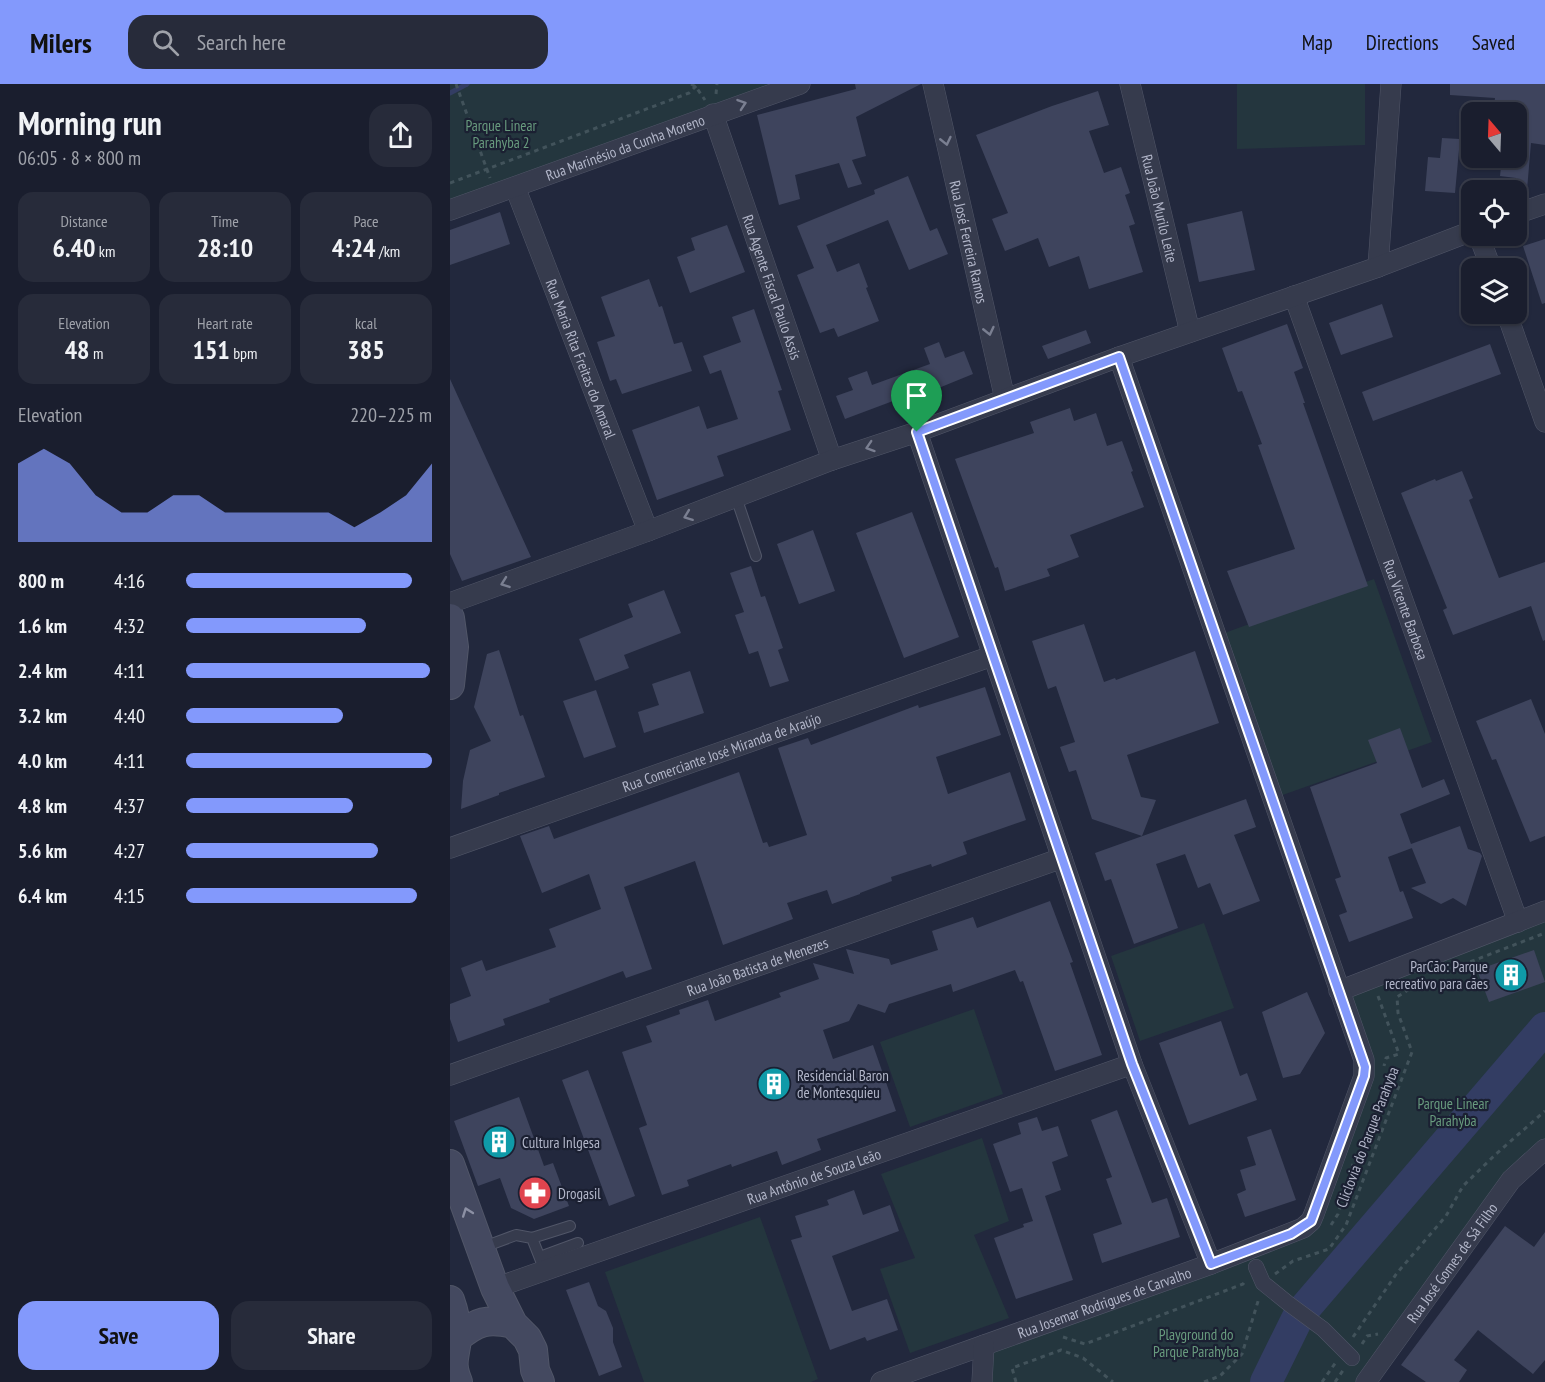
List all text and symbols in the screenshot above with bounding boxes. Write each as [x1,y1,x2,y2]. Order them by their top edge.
search box [128,15,548,69]
text: Milers [30,24,92,61]
icon: search [149,26,182,59]
text: Search here [197,28,286,56]
text: Map [1302,29,1333,56]
text: Directions [1366,29,1439,56]
text: Saved [1472,29,1515,56]
one-way arrow [736,99,747,112]
text: Morning run [18,101,162,144]
north arrow [1461,102,1527,168]
map controls [1461,102,1527,324]
button: share [369,104,432,167]
street label: Rua Marinésio da Cunha Moreno [543,110,707,184]
park label: Parque Linear Parahyba 2 [465,116,537,152]
one-way arrow [939,136,952,146]
text: 06:05 · 8 × 800 m [18,145,141,171]
street label: Rua João Murilo Leite [1138,152,1182,264]
street label: Rua José Ferreira Ramos [946,179,992,305]
button: locate [1461,180,1527,246]
text: Distance [60,211,108,231]
text: Time [211,211,239,231]
text: Pace [353,211,379,231]
street label: Rua Agente Fiscal Paulo Assis [739,212,806,362]
text: 6.40 [53,231,95,264]
text: 28:10 [197,231,253,264]
text: 4:24 [332,231,376,264]
text: km [95,241,115,261]
text: /km [376,241,400,261]
button: layers [1461,258,1527,324]
street label: Rua Maria Rita Freitas do Amaral [542,276,621,442]
text: Elevation [58,313,110,333]
text: Heart rate [197,313,253,333]
text: kcal [355,313,377,333]
one-way arrow [982,326,995,336]
text: 48 [65,333,90,366]
text: 151 [192,333,230,366]
text: 385 [347,333,385,366]
text: m [90,343,103,363]
text: bpm [230,343,258,363]
pin [891,370,942,432]
icon: arrive [900,379,933,412]
text: Elevation [18,402,82,428]
text: 220–225 m [350,402,432,428]
one-way arrow [865,440,876,453]
one-way arrow [683,509,694,521]
street label: Rua Vicente Barbosa [1379,557,1433,662]
text: 800 m [18,568,64,594]
text: 4:16 [114,568,145,594]
one-way arrow [500,576,511,589]
text: 1.6 km [18,613,67,639]
text: 4:32 [114,613,145,639]
text: 2.4 km [18,658,67,684]
text: 4:11 [114,658,145,684]
text: 3.2 km [18,703,67,729]
text: 4:40 [114,703,145,729]
street label: Rua Comerciante José Miranda de Araújo [620,708,823,796]
text: 4.0 km [18,748,67,774]
text: 4:11 [114,748,145,774]
text: 4.8 km [18,793,67,819]
text: 4:37 [114,793,145,819]
text: 5.6 km [18,838,67,864]
text: 4:27 [114,838,145,864]
text: 6.4 km [18,883,67,909]
text: 4:15 [114,883,145,909]
street label: Rua João Batista de Menezes [684,932,830,1000]
place label: ParCão: Parque recreativo para cães [1385,957,1488,993]
building icon: ParCão: Parque recreativo para cães [1493,957,1529,993]
street label: Cliclovia do Parque Parahyba [1331,1064,1403,1210]
building icon: Residencial Baron de Montesquieu [756,1066,792,1102]
place label: Residencial Baron de Montesquieu [797,1066,889,1102]
park label: Parque Linear Parahyba [1417,1094,1489,1130]
building icon: Cultura Inlgesa [481,1124,517,1160]
place label: Cultura Inlgesa [522,1133,600,1152]
street label: Rua Antônio de Souza Leão [744,1144,883,1208]
pharmacy icon: Drogasil [517,1175,553,1211]
place label: Drogasil [558,1184,601,1203]
street label: Rua José Gomes de Sá Filho [1402,1199,1501,1326]
one-way arrow [462,1207,474,1218]
street label: Rua Josemar Rodrigues de Carvalho [1015,1262,1194,1342]
button: Save [18,1301,219,1370]
button: Share [231,1301,432,1370]
park label: Playground do Parque Parahyba [1153,1325,1239,1361]

